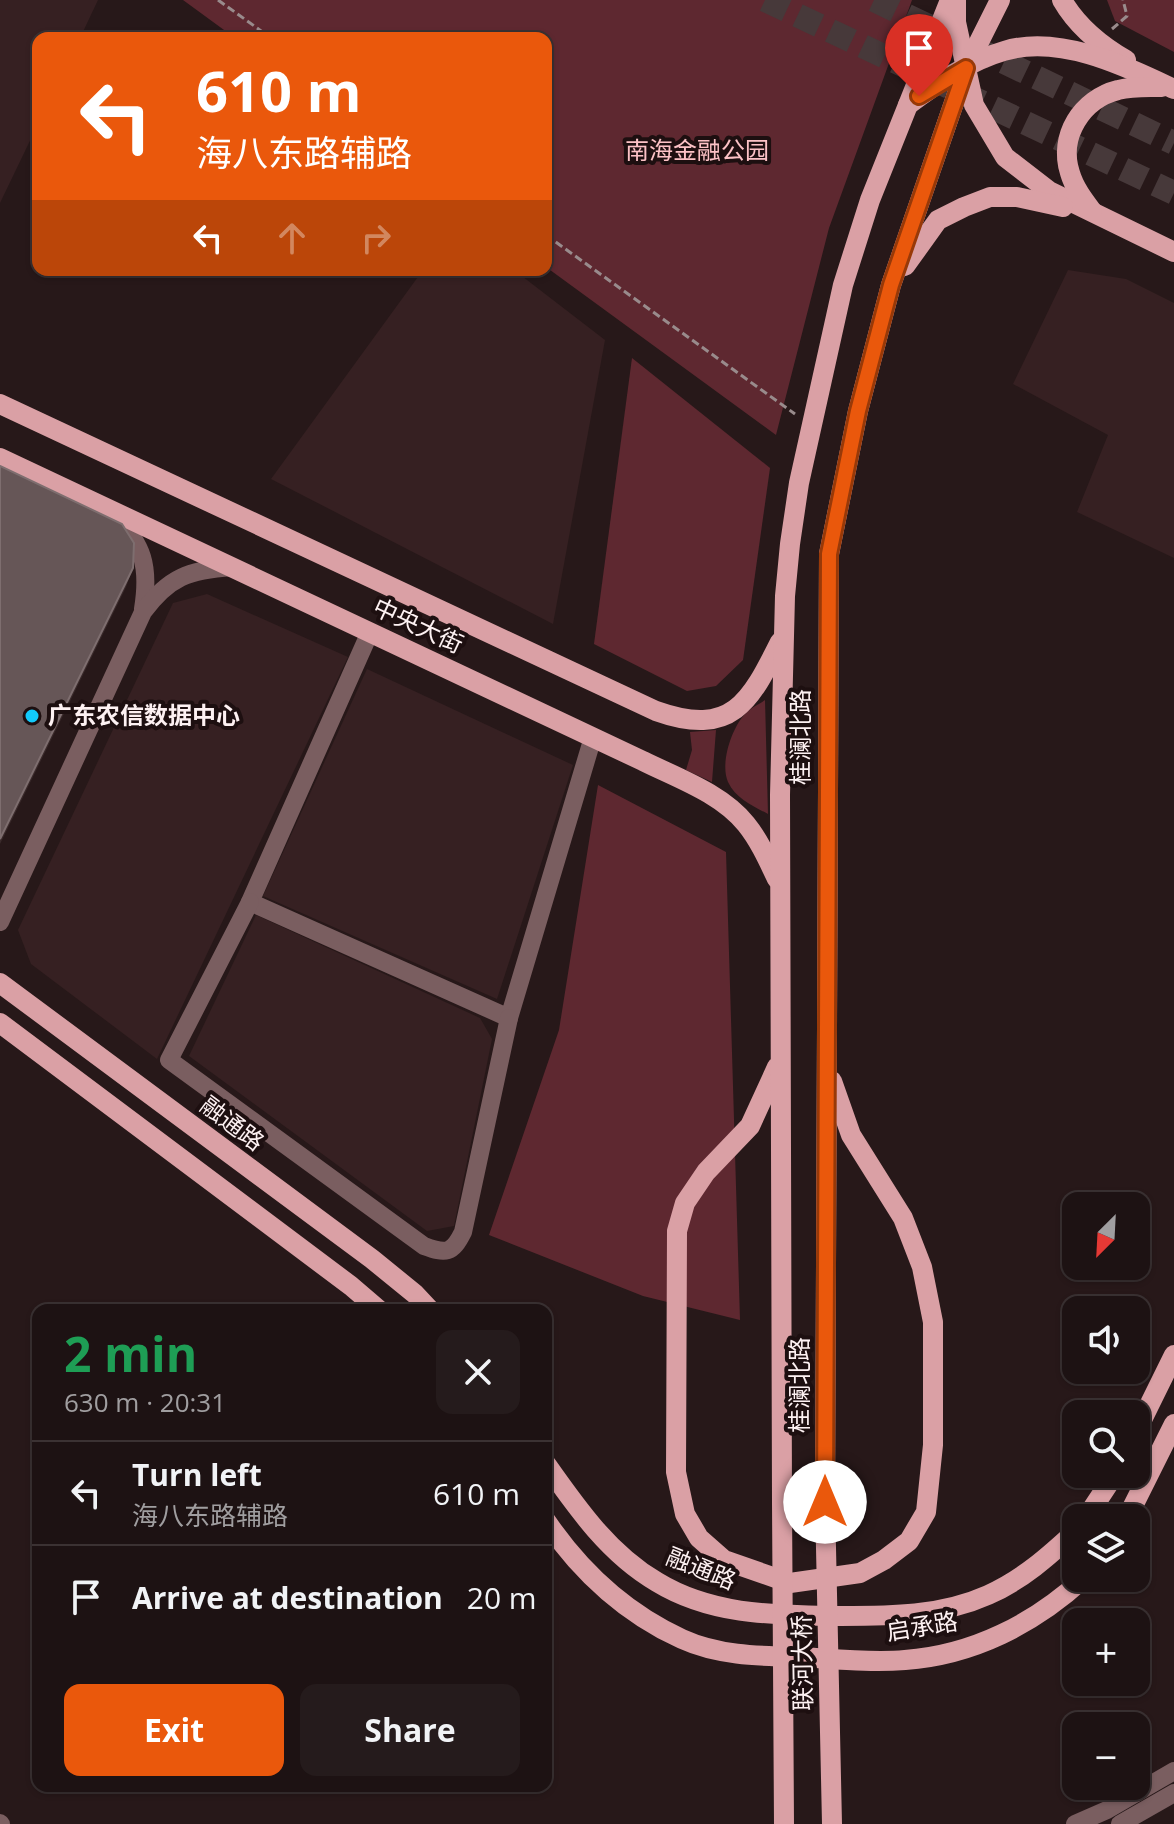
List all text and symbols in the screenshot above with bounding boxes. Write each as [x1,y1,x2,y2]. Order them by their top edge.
pin [885,14.0,953,96]
icon: arrive [897,26,941,70]
text: 610 m [196,52,362,128]
icon: left [64,64,168,168]
text: 海八东路辅路 [196,128,412,177]
park label: 南海金融公园 [625,133,769,166]
icon: left [186,216,230,260]
icon: ahead [270,216,314,260]
icon: right [354,216,398,260]
street label: 中央大街 [368,589,469,660]
street label: 桂澜北路 [783,689,816,785]
place label: 广东农信数据中心 [48,698,240,731]
marker: 广东农信数据中心 [23,707,41,725]
street label: 融通路 [194,1088,272,1158]
north arrow [1062,1192,1150,1280]
map controls [1062,1192,1150,1800]
button: sound [1062,1296,1150,1384]
text: 2 min [64,1321,197,1386]
button: close [436,1330,520,1414]
street label: 桂澜北路 [782,1337,815,1433]
text: 630 m · 20:31 [64,1384,226,1420]
button: search [1062,1400,1150,1488]
text: Turn left [132,1454,262,1495]
position arrow [783,1460,867,1544]
icon: left [64,1471,108,1515]
text: 610 m [433,1473,520,1514]
text: 海八东路辅路 [132,1497,288,1533]
button: layers [1062,1504,1150,1592]
street label: 融通路 [662,1539,741,1596]
icon: arrive [64,1575,108,1619]
text: Arrive at destination [132,1577,443,1618]
text: 20 m [467,1577,537,1618]
street label: 启承路 [884,1604,960,1647]
button: + [1062,1608,1150,1696]
street label: 联河大桥 [784,1615,819,1711]
button: Exit [64,1684,284,1776]
button: Share [300,1684,520,1776]
button: − [1062,1712,1150,1800]

